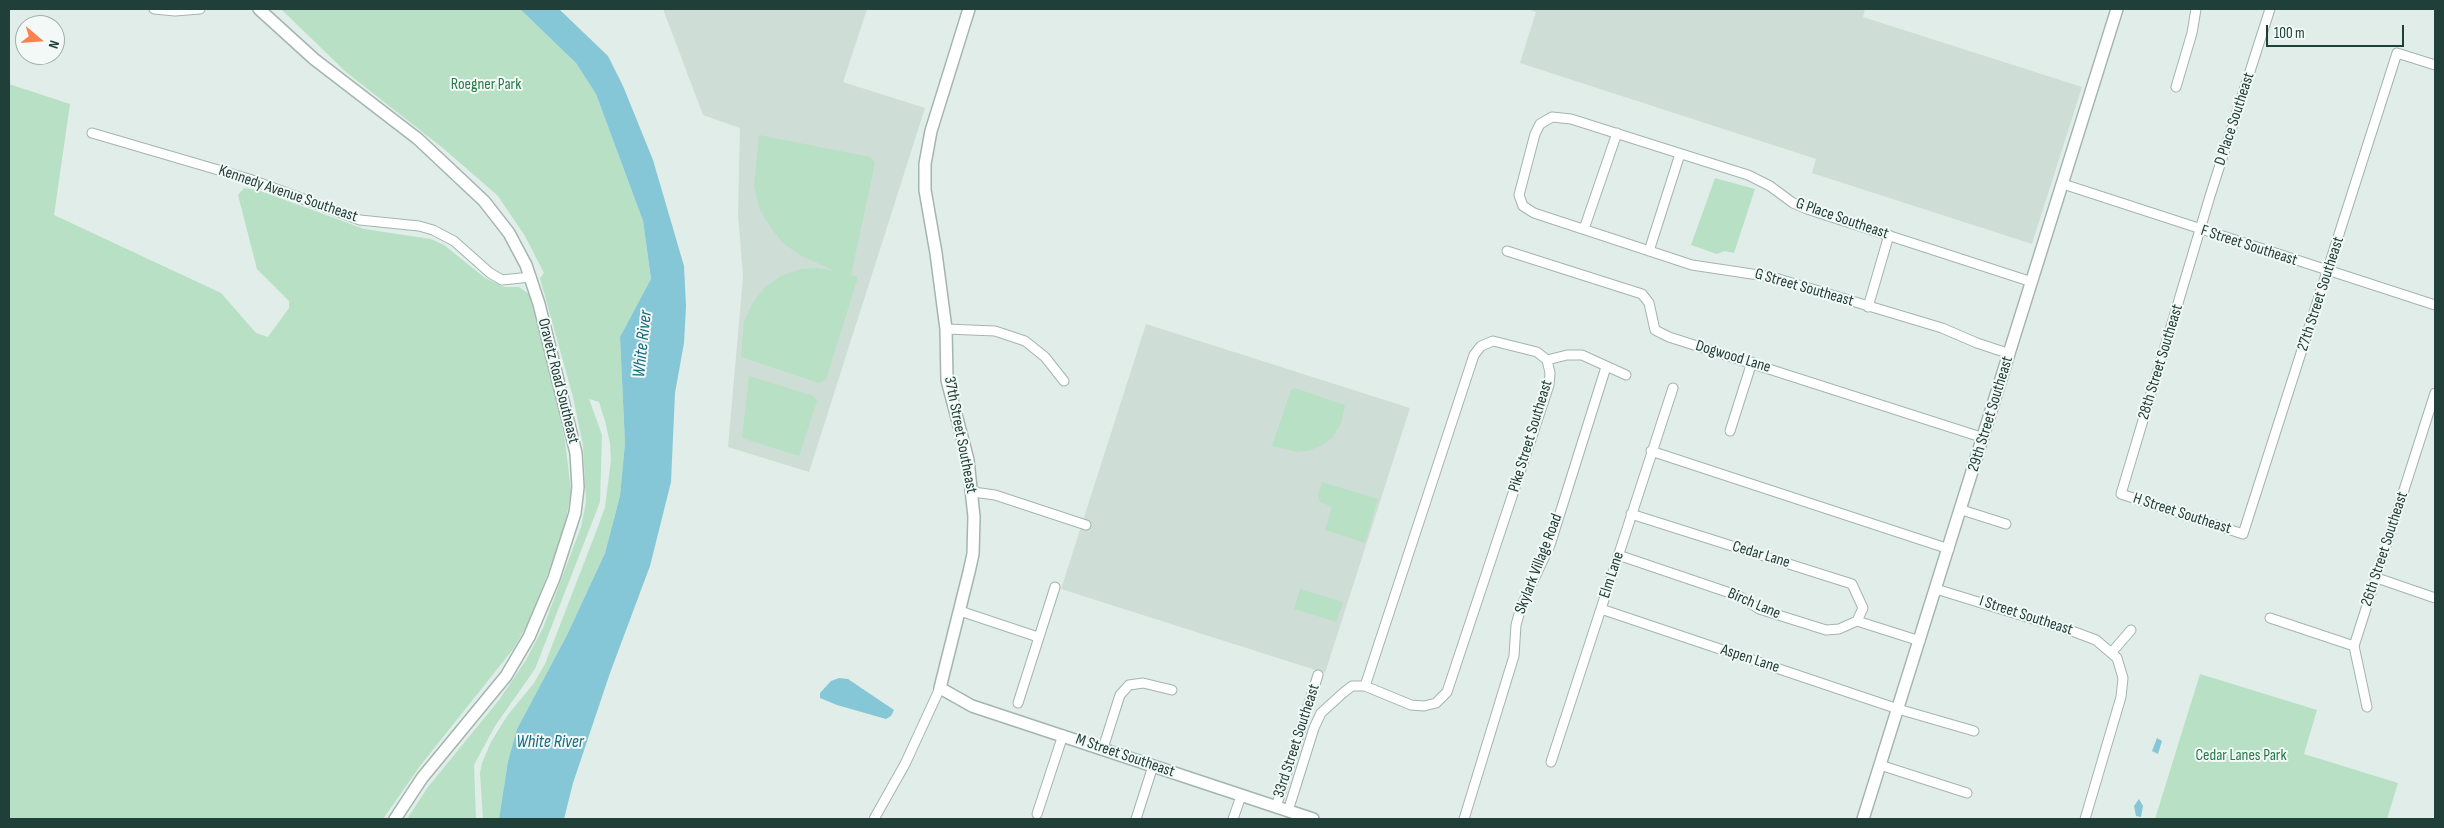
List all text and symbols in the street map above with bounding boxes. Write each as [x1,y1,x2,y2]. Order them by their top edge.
north arrow [15,15,65,65]
scale bar [2269,15,2406,47]
text: 100 m [2274,24,2305,43]
text: N [45,38,63,51]
street label: D Place Southeast [2211,70,2259,168]
park label: Roegner Park [451,75,521,95]
street label: Kennedy Avenue Southeast [216,161,360,227]
street label: G Place Southeast [1793,194,1891,244]
street label: F Street Southeast [2198,221,2300,271]
street label: 27th Street Southeast [2294,235,2348,353]
street label: G Street Southeast [1752,265,1856,311]
street label: 28th Street Southeast [2134,302,2188,422]
water label: White River [629,309,657,379]
street label: Oravetz Road Southeast [533,316,583,446]
street label: Dogwood Lane [1693,336,1773,378]
street label: 29th Street Southeast [1964,354,2018,474]
street label: 37th Street Southeast [939,375,981,495]
street label: Pike Street Southeast [1505,378,1557,494]
street label: H Street Southeast [2130,489,2234,539]
street label: 26th Street Southeast [2357,489,2413,609]
street label: Skylark Village Road [1511,511,1567,617]
street label: Cedar Lane [1730,537,1792,573]
street label: Elm Lane [1595,549,1629,601]
street label: Birch Lane [1725,584,1783,624]
street label: I Street Southeast [1977,592,2075,640]
street label: Aspen Lane [1718,641,1782,677]
street label: 33rd Street Southeast [1270,682,1324,800]
street label: M Street Southeast [1073,730,1177,782]
water label: White River [516,731,584,753]
park label: Cedar Lanes Park [2195,746,2287,766]

